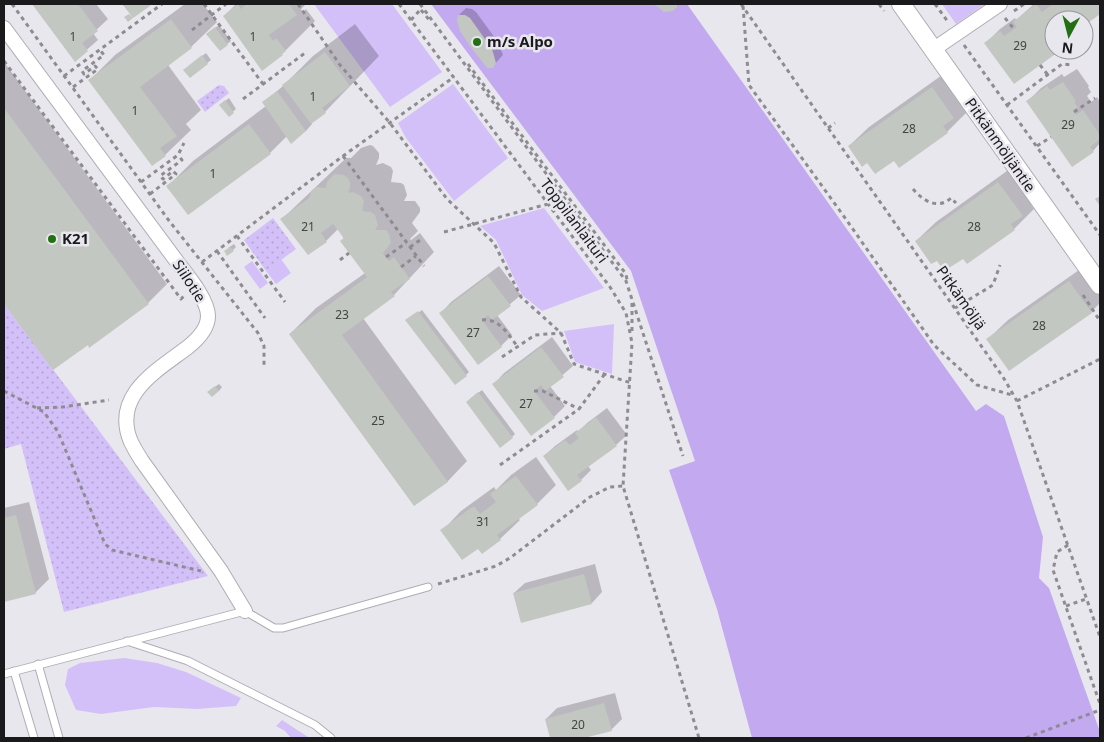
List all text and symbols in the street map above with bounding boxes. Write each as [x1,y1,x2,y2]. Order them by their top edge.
north arrow [1044,10,1094,60]
house number: 1 [70,28,76,45]
house number: 1 [250,28,256,45]
place label: m/s Alpo [487,31,553,51]
marker: m/s Alpo [471,36,483,48]
house number: 29 [1013,37,1027,54]
text: N [1061,38,1074,59]
house number: 1 [310,88,316,105]
street label: Pitkänmöljäntie [961,94,1041,195]
house number: 1 [132,102,138,119]
house number: 29 [1061,116,1075,133]
house number: 28 [902,120,916,137]
house number: 1 [210,165,216,182]
street label: Toppilanlaituri [536,174,613,267]
house number: 21 [301,218,315,235]
house number: 28 [967,218,981,235]
place label: K21 [62,228,89,248]
marker: K21 [46,233,58,245]
street label: Siilotie [169,255,211,305]
street label: Pitkämöljä [932,261,991,333]
house number: 23 [335,306,349,323]
house number: 28 [1032,317,1046,334]
house number: 27 [466,324,480,341]
house number: 27 [519,395,533,412]
house number: 25 [371,412,385,429]
house number: 31 [476,513,490,530]
house number: 20 [571,716,585,733]

